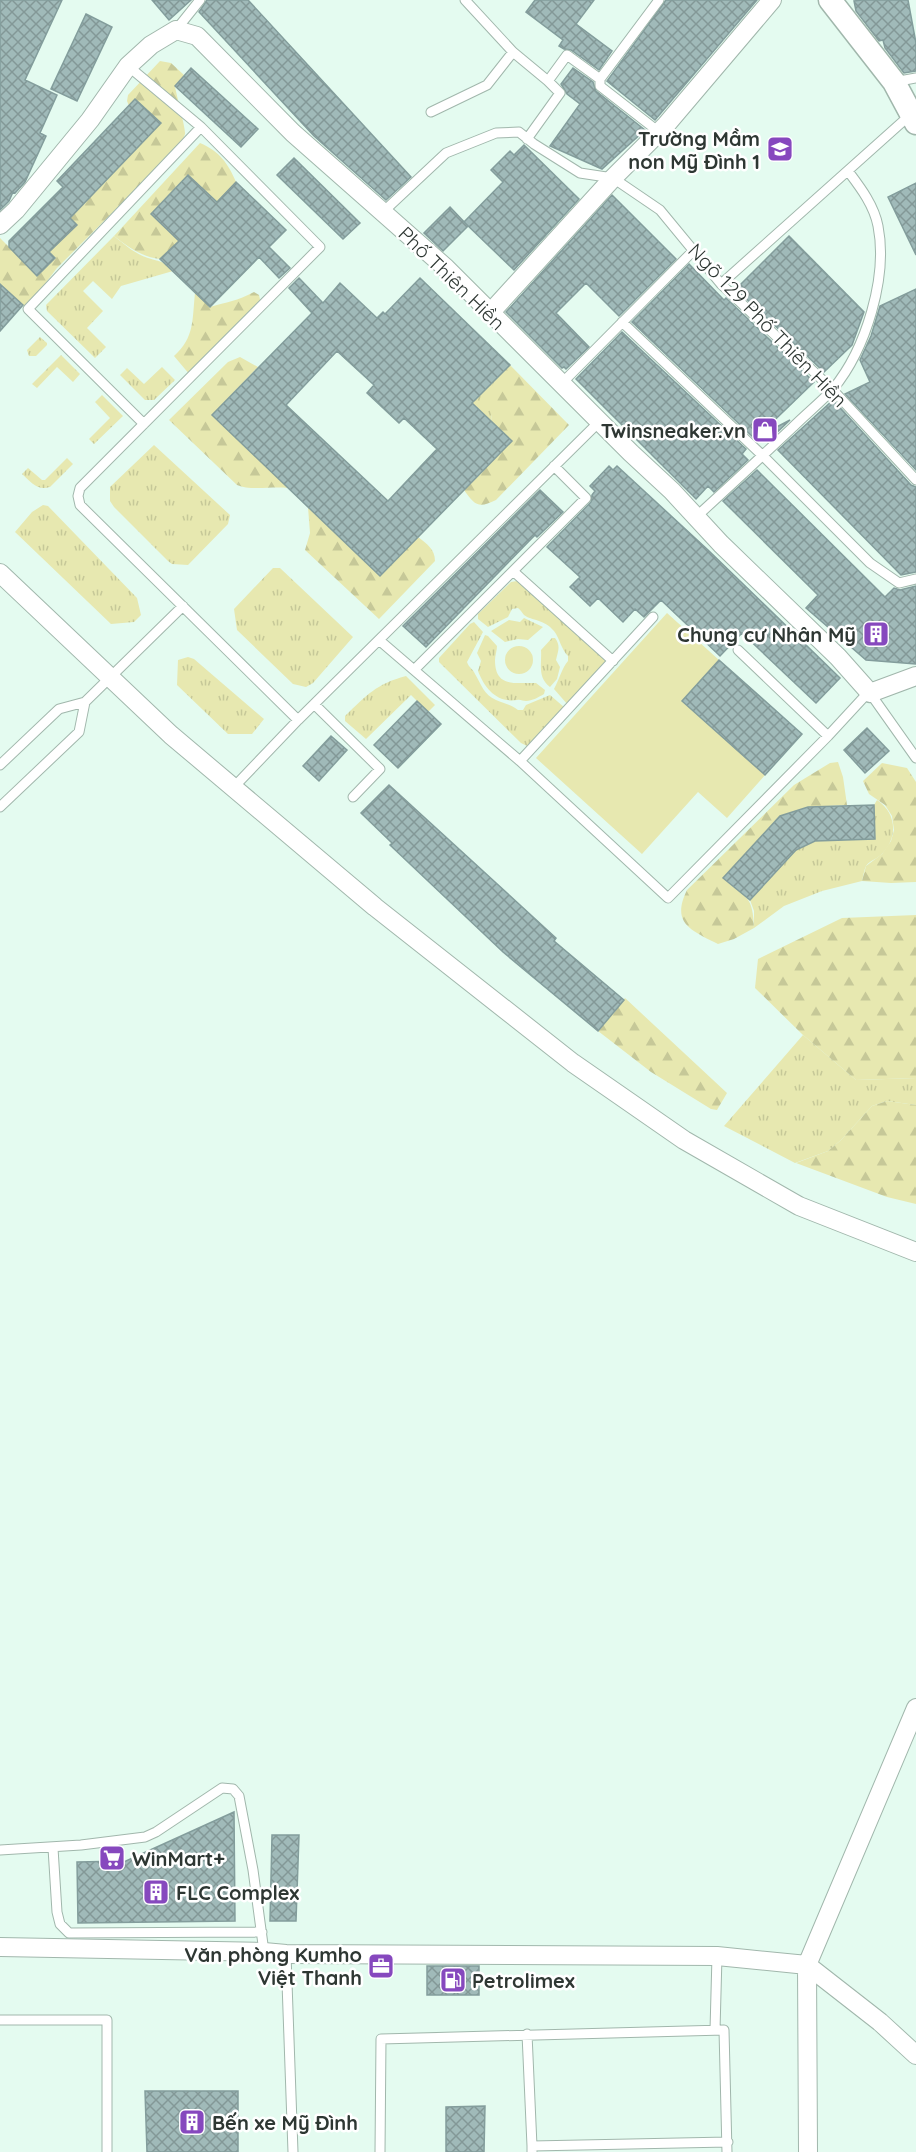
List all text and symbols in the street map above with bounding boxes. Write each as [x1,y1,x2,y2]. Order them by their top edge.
place label: Trường Mầm non Mỹ Đình 1 [628,126,760,174]
school or university icon: Trường Mầm non Mỹ Đình 1 [765,134,795,164]
street label: Phố Thiên Hiền [394,221,510,335]
street label: Ngõ 129 Phố Thiên Hiền [683,238,853,412]
shop icon: Twinsneaker.vn [750,415,780,445]
place label: Twinsneaker.vn [601,418,746,443]
building icon: Chung cư Nhân Mỹ [861,619,891,649]
place label: Chung cư Nhân Mỹ [677,622,856,647]
supermarket icon: WinMart+ [97,1843,127,1873]
place label: WinMart+ [132,1846,225,1871]
building icon: FLC Complex [141,1877,171,1907]
place label: FLC Complex [176,1880,299,1905]
place label: Văn phòng Kumho Việt Thanh [184,1942,362,1990]
office icon: Văn phòng Kumho Việt Thanh [366,1951,396,1981]
fuel station icon: Petrolimex [438,1965,468,1995]
place label: Petrolimex [472,1968,575,1993]
building icon: Bến xe Mỹ Đình [177,2107,207,2137]
place label: Bến xe Mỹ Đình [212,2110,358,2135]

